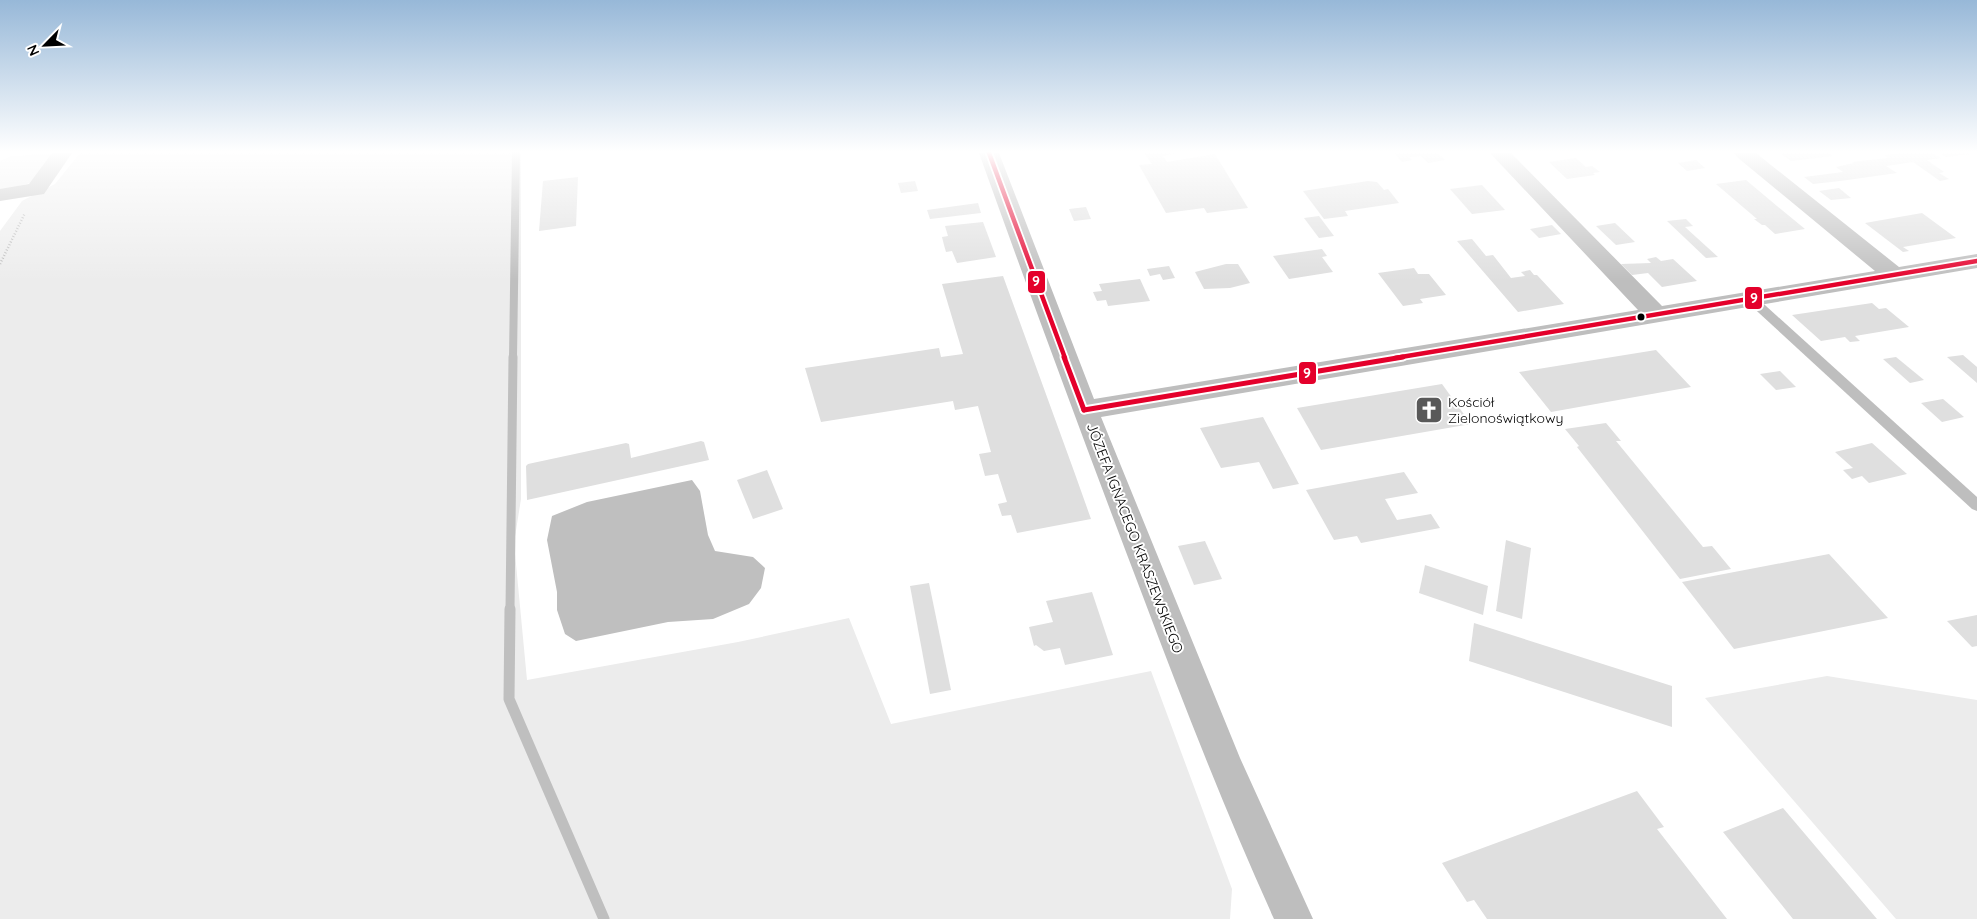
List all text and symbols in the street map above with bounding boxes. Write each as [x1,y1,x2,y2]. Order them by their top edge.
north arrow [20,20,70,70]
text: N [23,42,43,59]
line badge: 9 [1027,270,1046,294]
text: 9 [1032,272,1040,290]
line badge: 9 [1744,286,1763,310]
text: 9 [1750,289,1758,307]
unlabelled marker [1636,312,1646,322]
line badge: 9 [1298,361,1317,385]
text: 9 [1303,364,1311,382]
place label: Kościół Zielonoświątkowy [1448,393,1563,427]
church icon: Kościół Zielonoświątkowy [1414,395,1444,425]
street label: JÓZEFA IGNACEGO KRASZEWSKIEGO [1083,420,1187,656]

